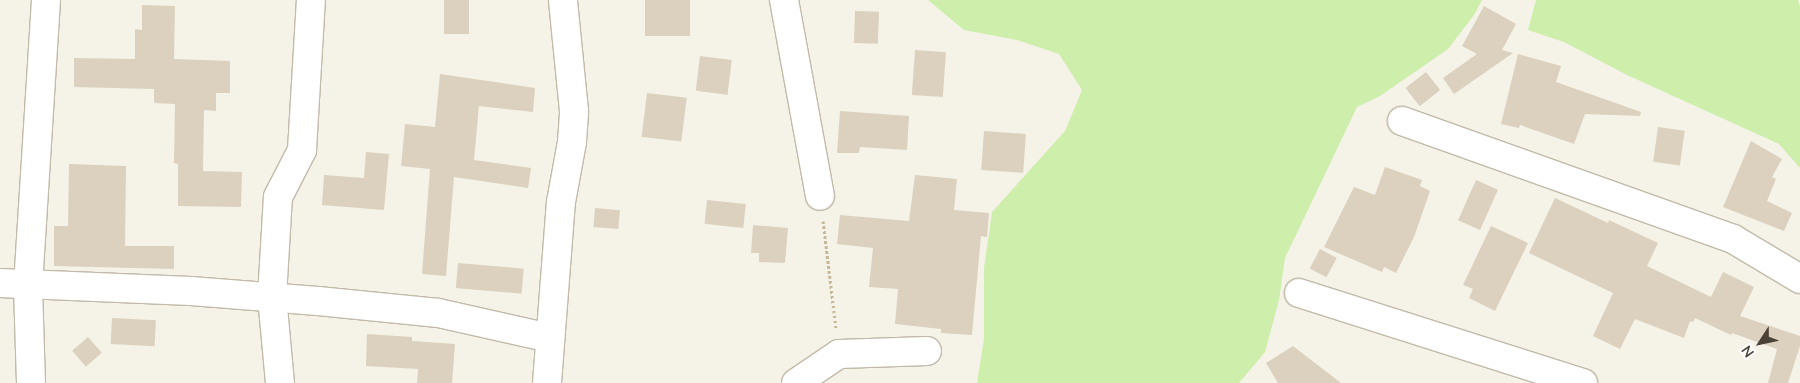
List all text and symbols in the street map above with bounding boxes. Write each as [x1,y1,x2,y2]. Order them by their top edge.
north arrow [1735,318,1785,368]
text: N [1737,342,1758,361]

